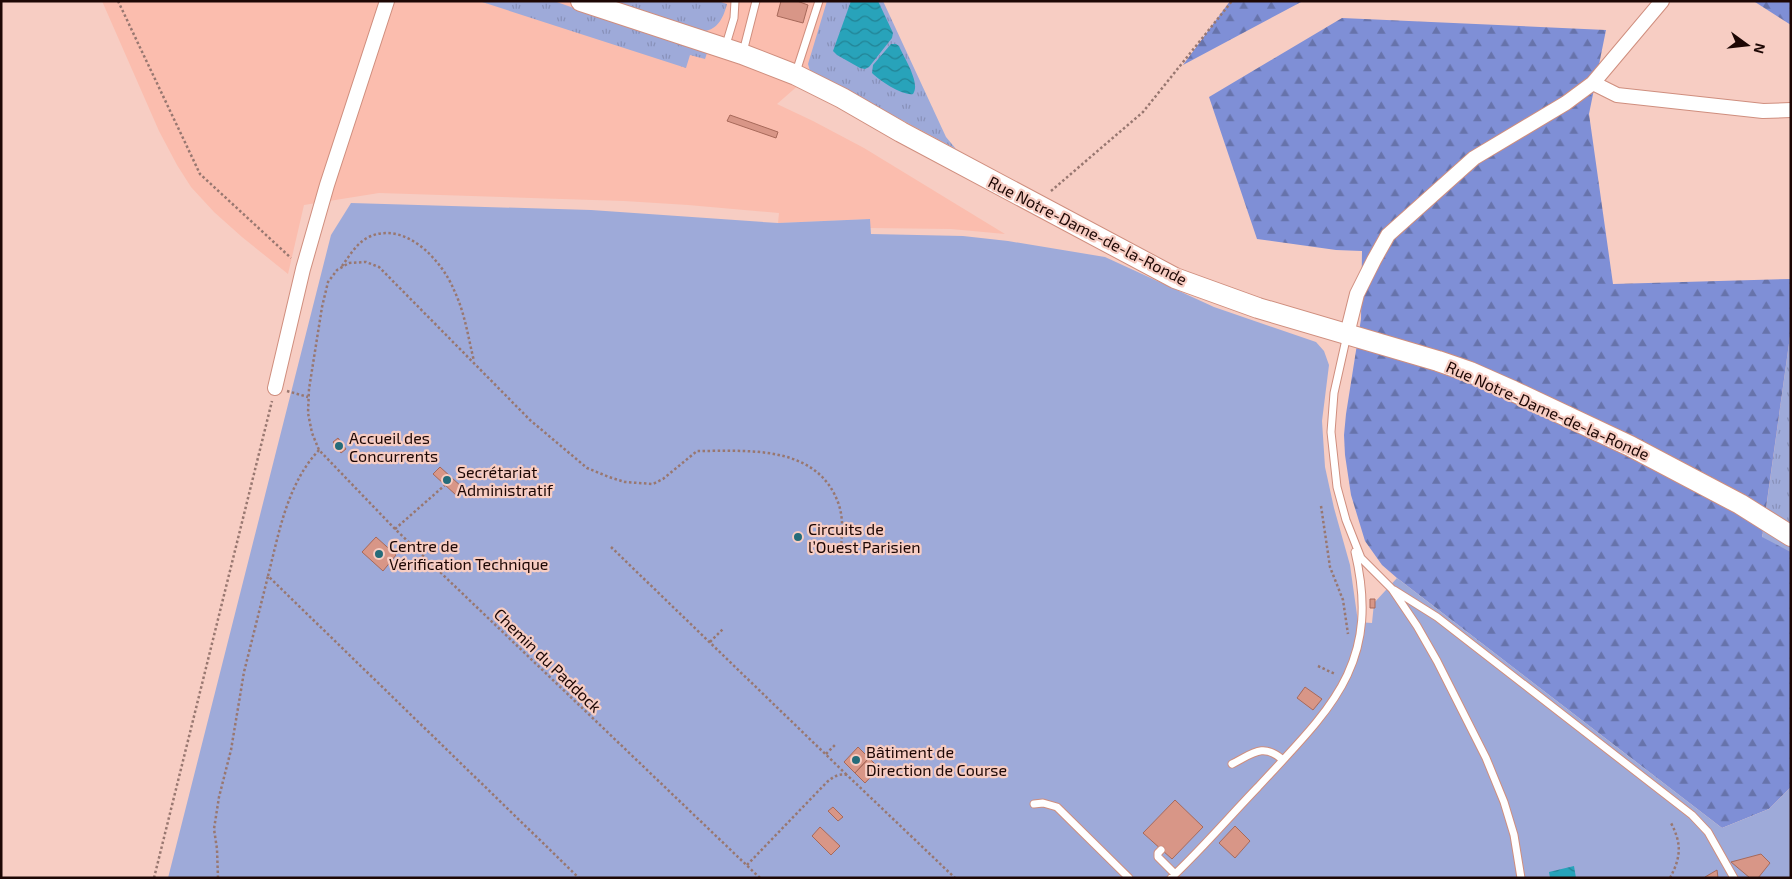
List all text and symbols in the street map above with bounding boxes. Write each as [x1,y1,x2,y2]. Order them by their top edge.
north arrow [1722,20,1772,70]
text: N [1751,41,1770,56]
street label: Rue Notre-Dame-de-la-Ronde [985,172,1191,288]
street label: Rue Notre-Dame-de-la-Ronde [1443,356,1653,464]
place label: Accueil des Concurrents [349,428,438,465]
marker: Accueil des Concurrents [333,440,345,452]
place label: Secrétariat Administratif [457,462,554,499]
marker: Secrétariat Administratif [441,474,453,486]
place label: Circuits de l’Ouest Parisien [808,519,921,556]
marker: Circuits de l’Ouest Parisien [792,531,804,543]
place label: Centre de Vérification Technique [389,536,548,573]
marker: Centre de Vérification Technique [373,548,385,560]
street label: Chemin du Paddock [491,604,605,716]
place label: Bâtiment de Direction de Course [866,742,1007,779]
marker: Bâtiment de Direction de Course [850,754,862,766]

